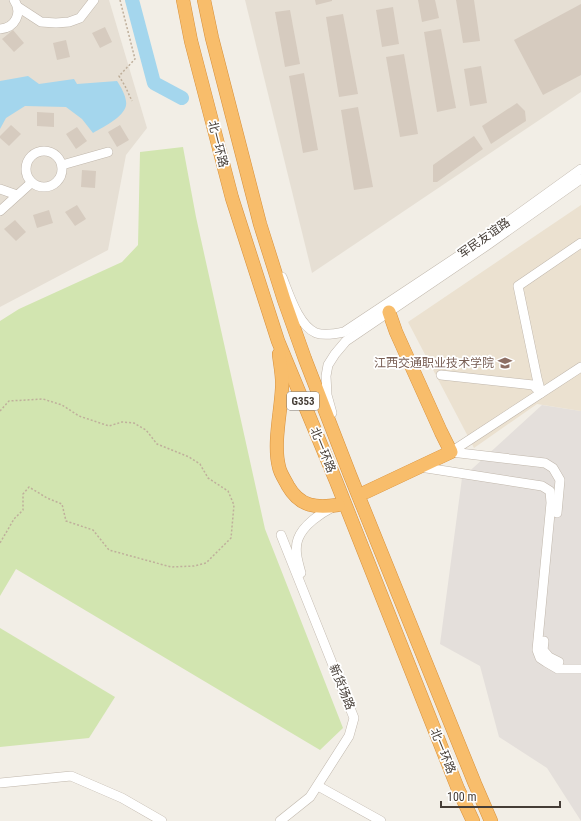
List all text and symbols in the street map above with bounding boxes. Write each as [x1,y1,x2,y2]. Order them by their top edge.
street label: 北一环路 [205,119,231,169]
street label: 军民友谊路 [455,215,513,261]
school or university icon: 江西交通职业技术学院 [497,355,513,371]
place label: 江西交通职业技术学院 [374,356,494,370]
road number: G353 [287,392,319,410]
street label: 北一环路 [308,425,338,475]
street label: 新货场路 [327,662,357,712]
street label: 北一环路 [428,726,458,776]
scale bar [441,783,560,809]
text: 100 m [447,790,477,804]

